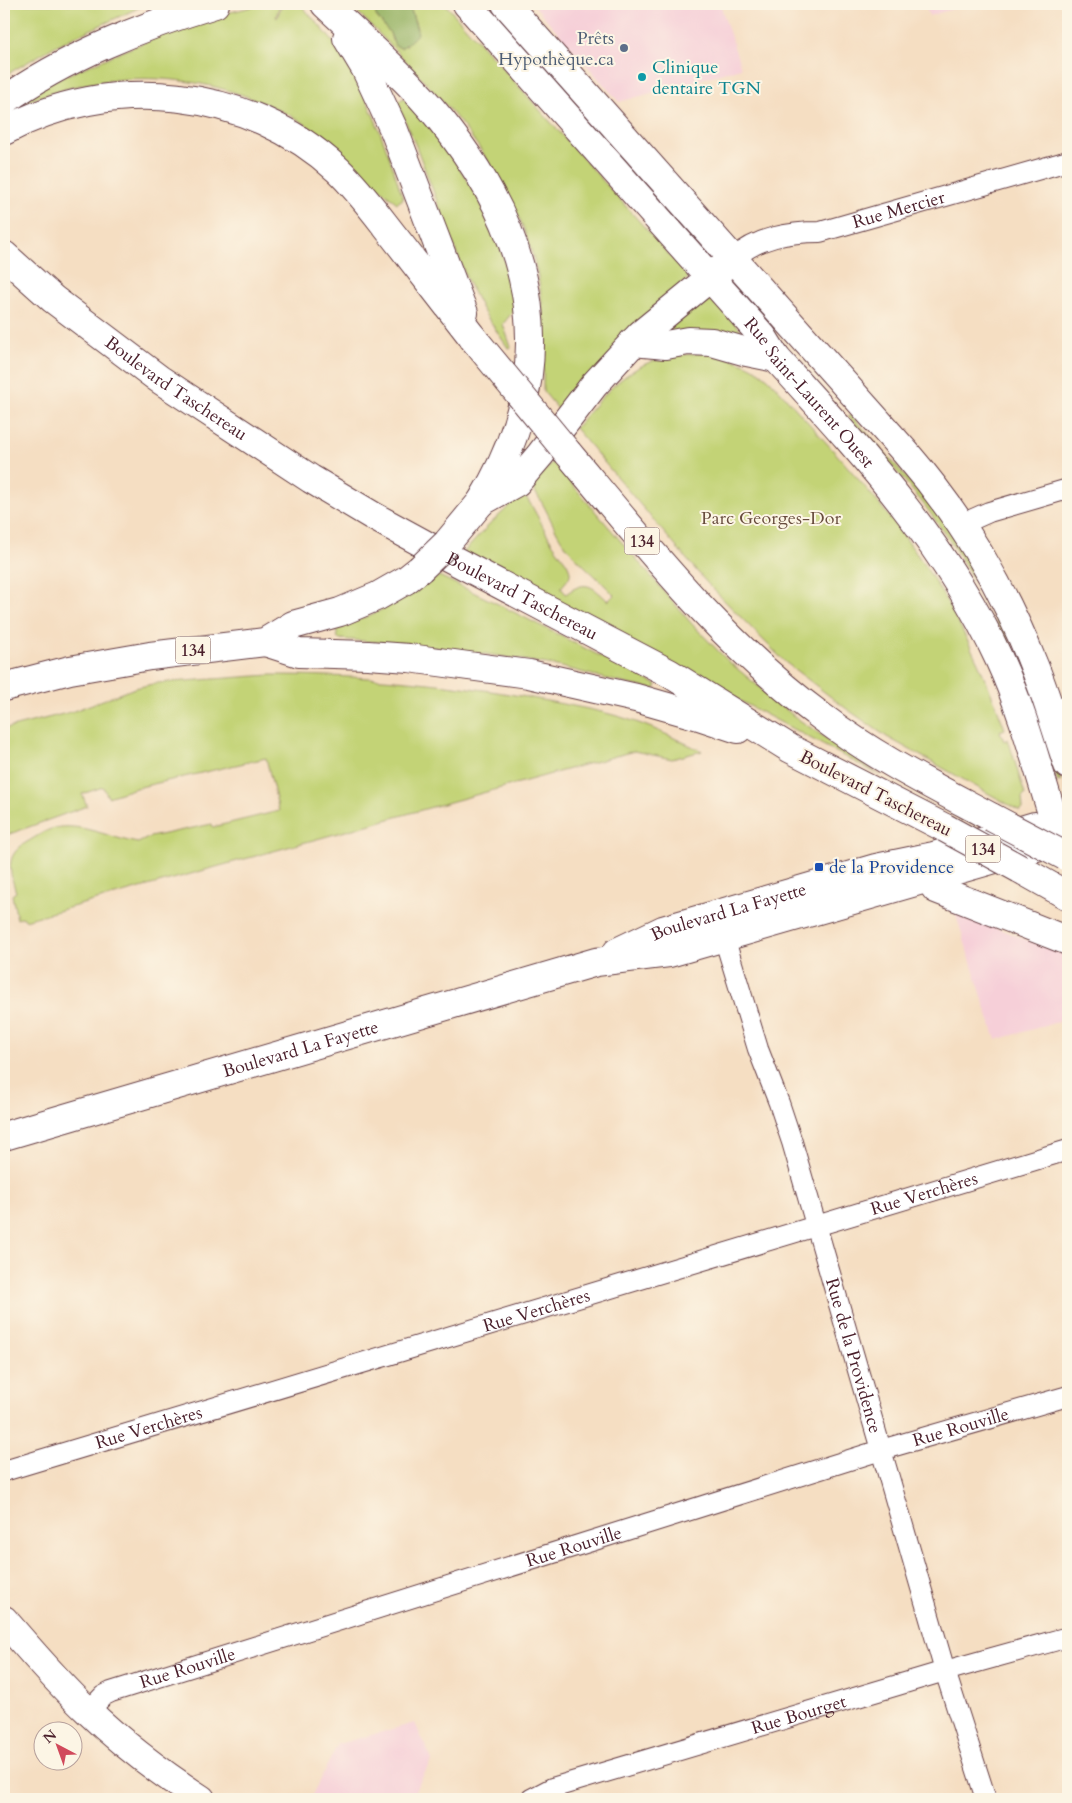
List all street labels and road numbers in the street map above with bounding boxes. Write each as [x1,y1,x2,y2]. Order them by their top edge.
street label: Rue Mercier [850,185,948,235]
street label: Rue Saint-Laurent Ouest [738,312,880,474]
street label: Boulevard Taschereau [99,330,252,447]
road number: 134 [624,528,660,554]
street label: Boulevard Taschereau [442,546,602,647]
road number: 134 [176,636,210,664]
street label: Boulevard Taschereau [795,744,956,843]
road number: 134 [966,836,1000,862]
street label: Boulevard La Fayette [646,877,809,947]
street label: Boulevard La Fayette [220,1015,382,1084]
street label: Rue Verchères [868,1166,981,1222]
street label: Rue de la Providence [819,1275,888,1436]
street label: Rue Verchères [480,1283,593,1339]
street label: Rue Verchères [92,1400,205,1456]
street label: Rue Rouville [910,1402,1012,1453]
street label: Rue Rouville [523,1520,625,1574]
street label: Rue Rouville [137,1642,239,1695]
street label: Rue Bourget [748,1689,849,1741]

